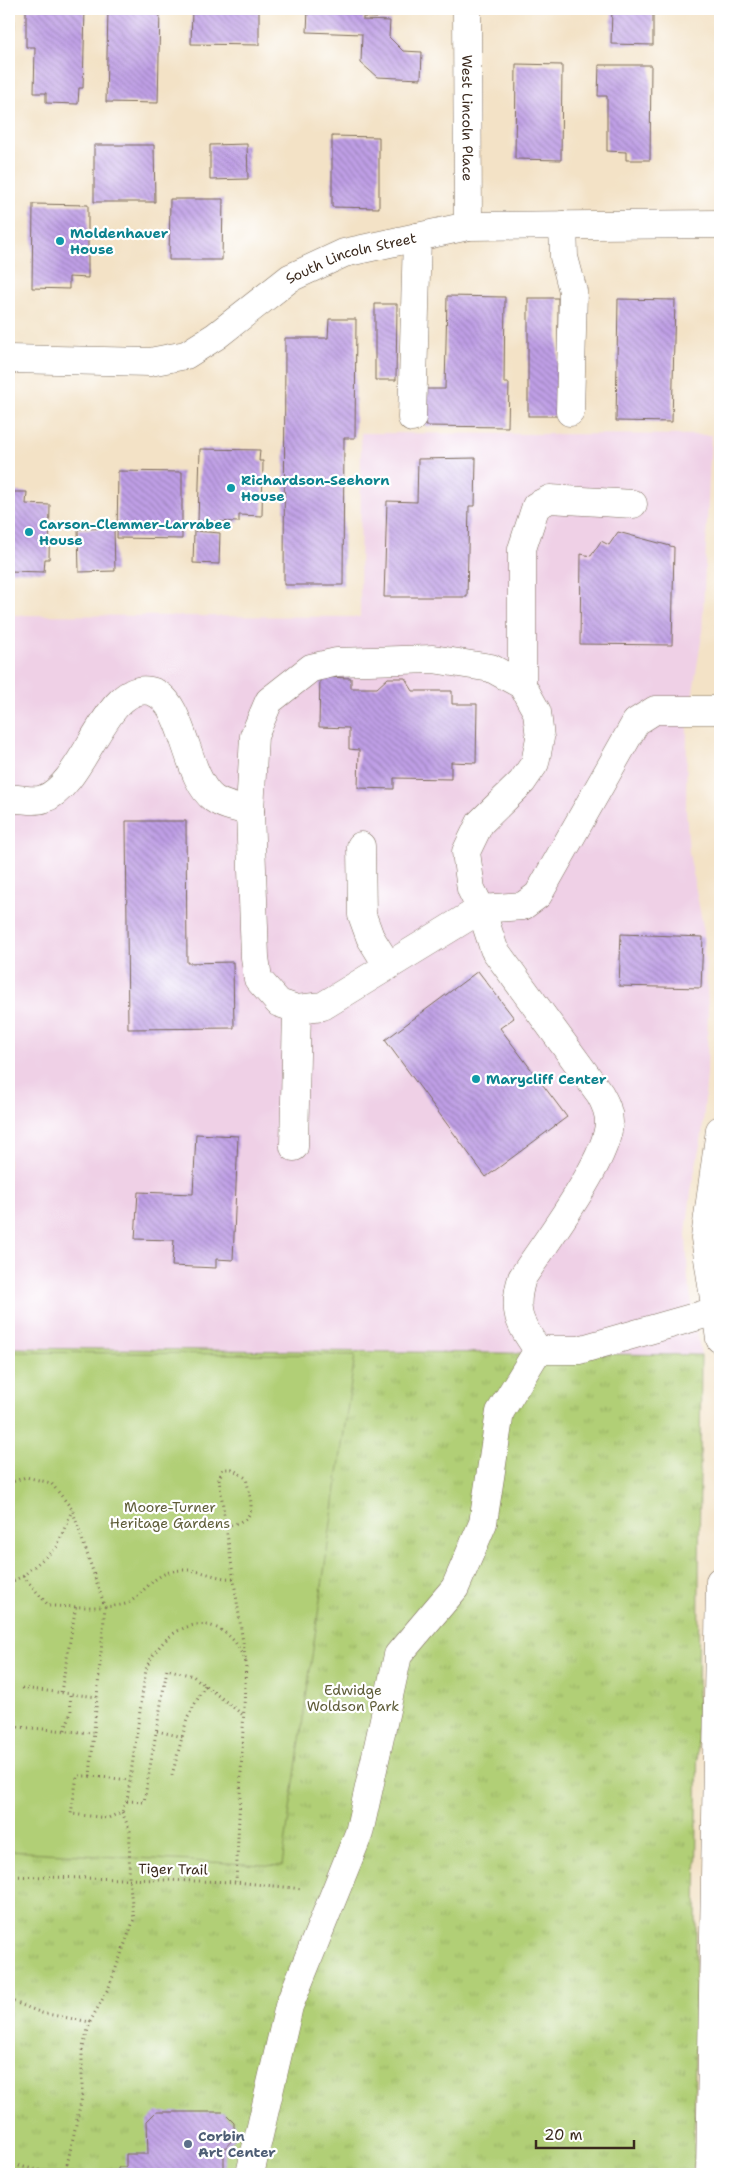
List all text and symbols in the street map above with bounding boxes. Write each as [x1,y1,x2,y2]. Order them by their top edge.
street label: West Lincoln Place [458,55,477,181]
place label: Moldenhauer House [70,224,169,258]
street label: South Lincoln Street [281,229,418,287]
marker: Moldenhauer House [54,235,66,247]
place label: Richardson-Seehorn House [241,471,390,505]
marker: Richardson-Seehorn House [225,482,237,494]
place label: Carson-Clemmer-Larrabee House [39,515,231,549]
marker: Carson-Clemmer-Larrabee House [23,526,35,538]
place label: Marycliff Center [486,1070,607,1088]
marker: Marycliff Center [470,1073,482,1085]
park label: Moore-Turner Heritage Gardens [110,1498,230,1532]
park label: Edwidge Woldson Park [307,1681,399,1715]
street label: Tiger Trail [138,1859,209,1879]
scale bar [536,2118,634,2150]
text: 20 m [544,2125,583,2145]
place label: Corbin Art Center [198,2127,276,2161]
marker: Corbin Art Center [182,2138,194,2150]

